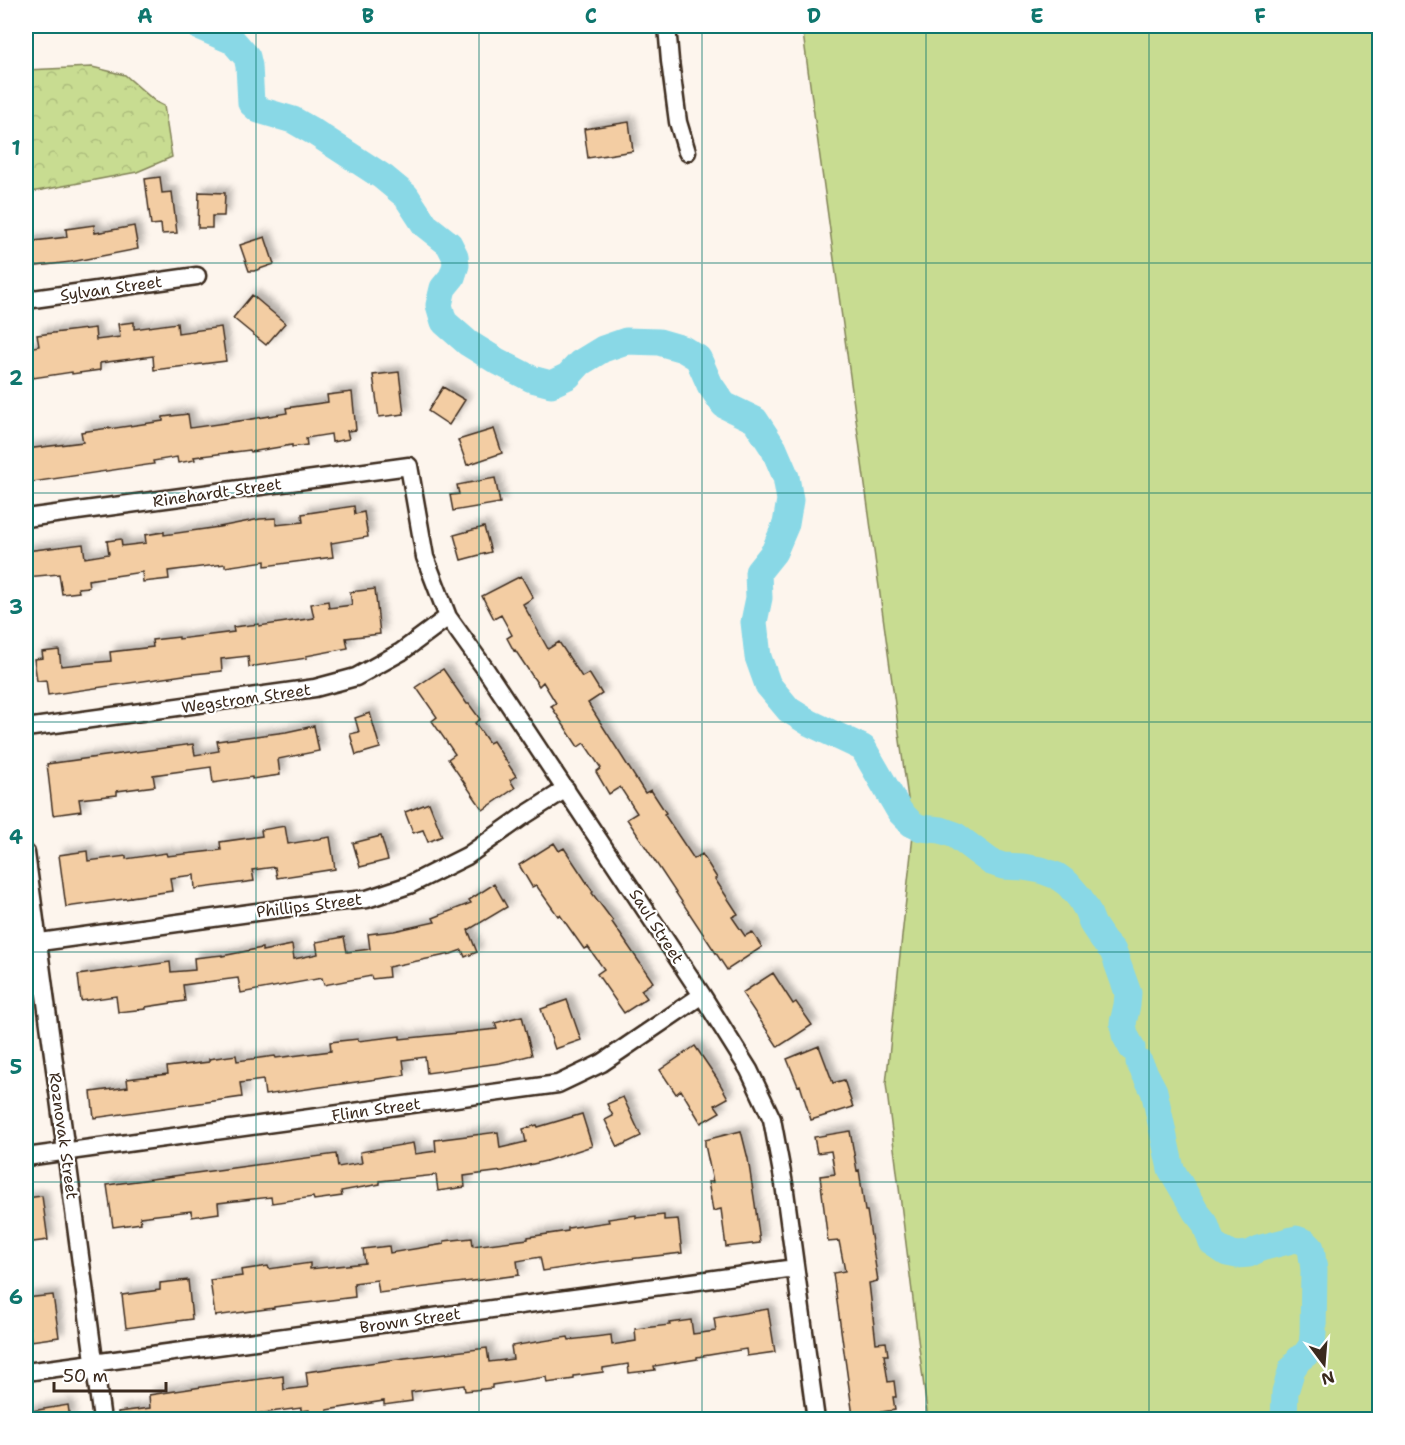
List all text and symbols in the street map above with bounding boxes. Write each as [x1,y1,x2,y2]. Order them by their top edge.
text: A [137,3,153,29]
text: B [362,3,374,29]
text: C [585,3,597,29]
text: D [807,3,821,29]
text: E [1030,3,1044,29]
text: F [1254,3,1266,29]
text: 1 [11,135,21,161]
street label: Sylvan Street [59,271,163,306]
text: 2 [9,365,23,391]
street label: Rinehardt Street [151,473,283,512]
text: 3 [9,594,23,620]
street label: Wegstrom Street [180,679,312,718]
text: 4 [9,824,23,850]
street label: Saul Street [625,885,689,968]
street label: Phillips Street [255,889,363,922]
text: 5 [10,1054,22,1080]
street label: Roznovak Street [44,1071,83,1201]
street label: Flinn Street [330,1093,422,1126]
text: 6 [9,1284,23,1310]
street label: Brown Street [358,1303,462,1338]
north arrow [1294,1334,1354,1394]
scale bar [54,1355,166,1393]
text: 50 m [63,1364,108,1388]
text: N [1319,1366,1337,1390]

